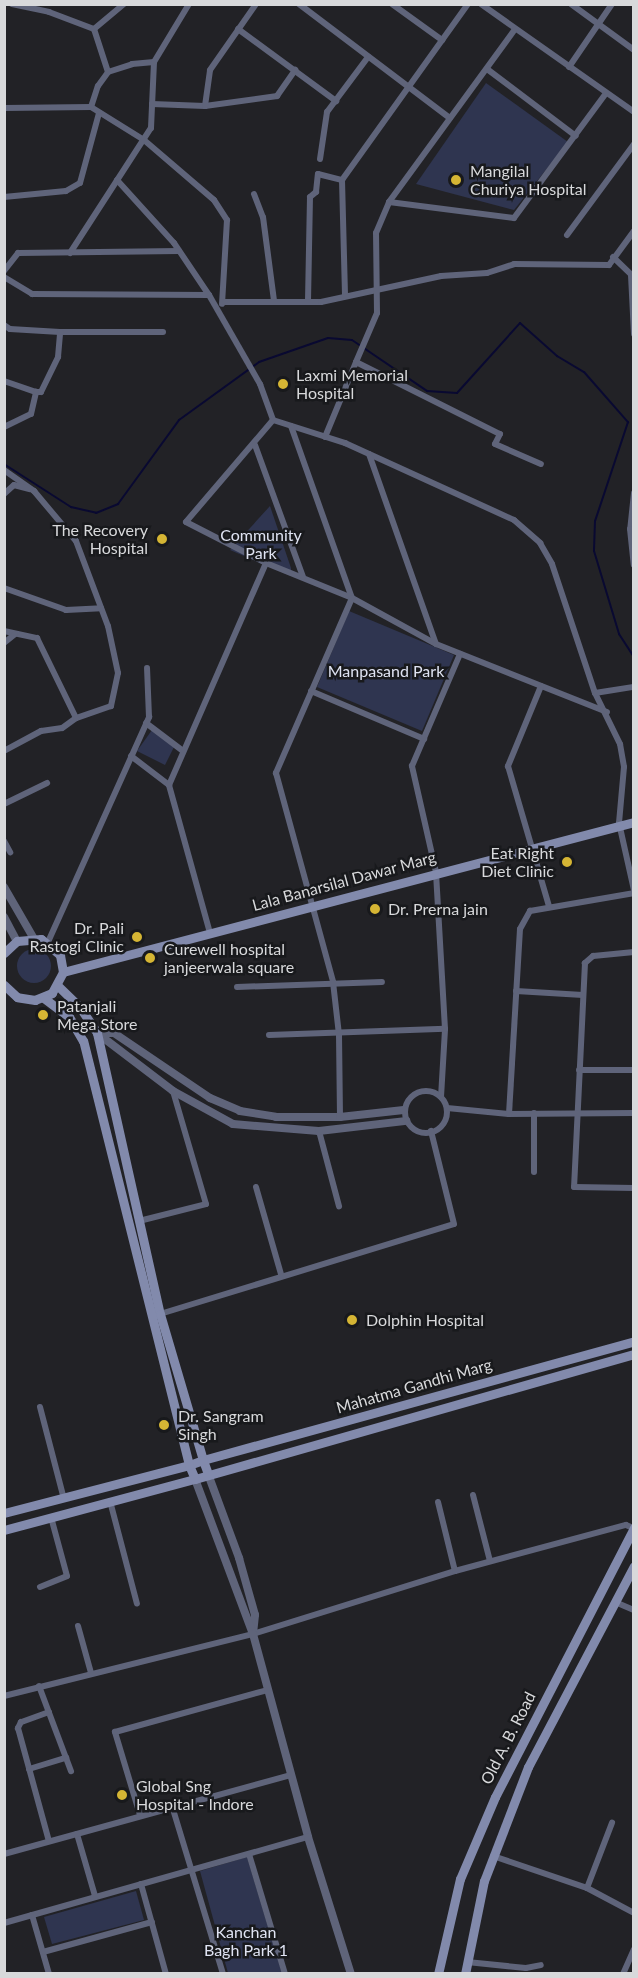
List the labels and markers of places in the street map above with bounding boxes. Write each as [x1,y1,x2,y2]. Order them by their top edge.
place label: Mangilal Churiya Hospital [470,161,587,199]
marker: Mangilal Churiya Hospital [447,171,465,189]
place label: Laxmi Memorial Hospital [296,365,408,403]
marker: Laxmi Memorial Hospital [274,375,292,393]
place label: The Recovery Hospital [52,520,148,558]
marker: The Recovery Hospital [153,530,171,548]
place label: Eat Right Diet Clinic [481,843,554,881]
marker: Eat Right Diet Clinic [558,853,576,871]
place label: Dr. Prerna jain [388,899,488,919]
marker: Dr. Prerna jain [366,900,384,918]
place label: Dr. Pali Rastogi Clinic [30,918,124,956]
marker: Dr. Pali Rastogi Clinic [128,928,146,946]
place label: Curewell hospital janjeerwala square [164,939,294,977]
marker: Curewell hospital janjeerwala square [141,949,159,967]
place label: Patanjali Mega Store [57,996,137,1034]
marker: Patanjali Mega Store [34,1006,52,1024]
place label: Dolphin Hospital [366,1310,484,1330]
marker: Dolphin Hospital [343,1311,361,1329]
place label: Dr. Sangram Singh [178,1406,264,1444]
marker: Dr. Sangram Singh [155,1416,173,1434]
place label: Global Sng Hospital - Indore [136,1776,254,1814]
marker: Global Sng Hospital - Indore [113,1786,131,1804]

